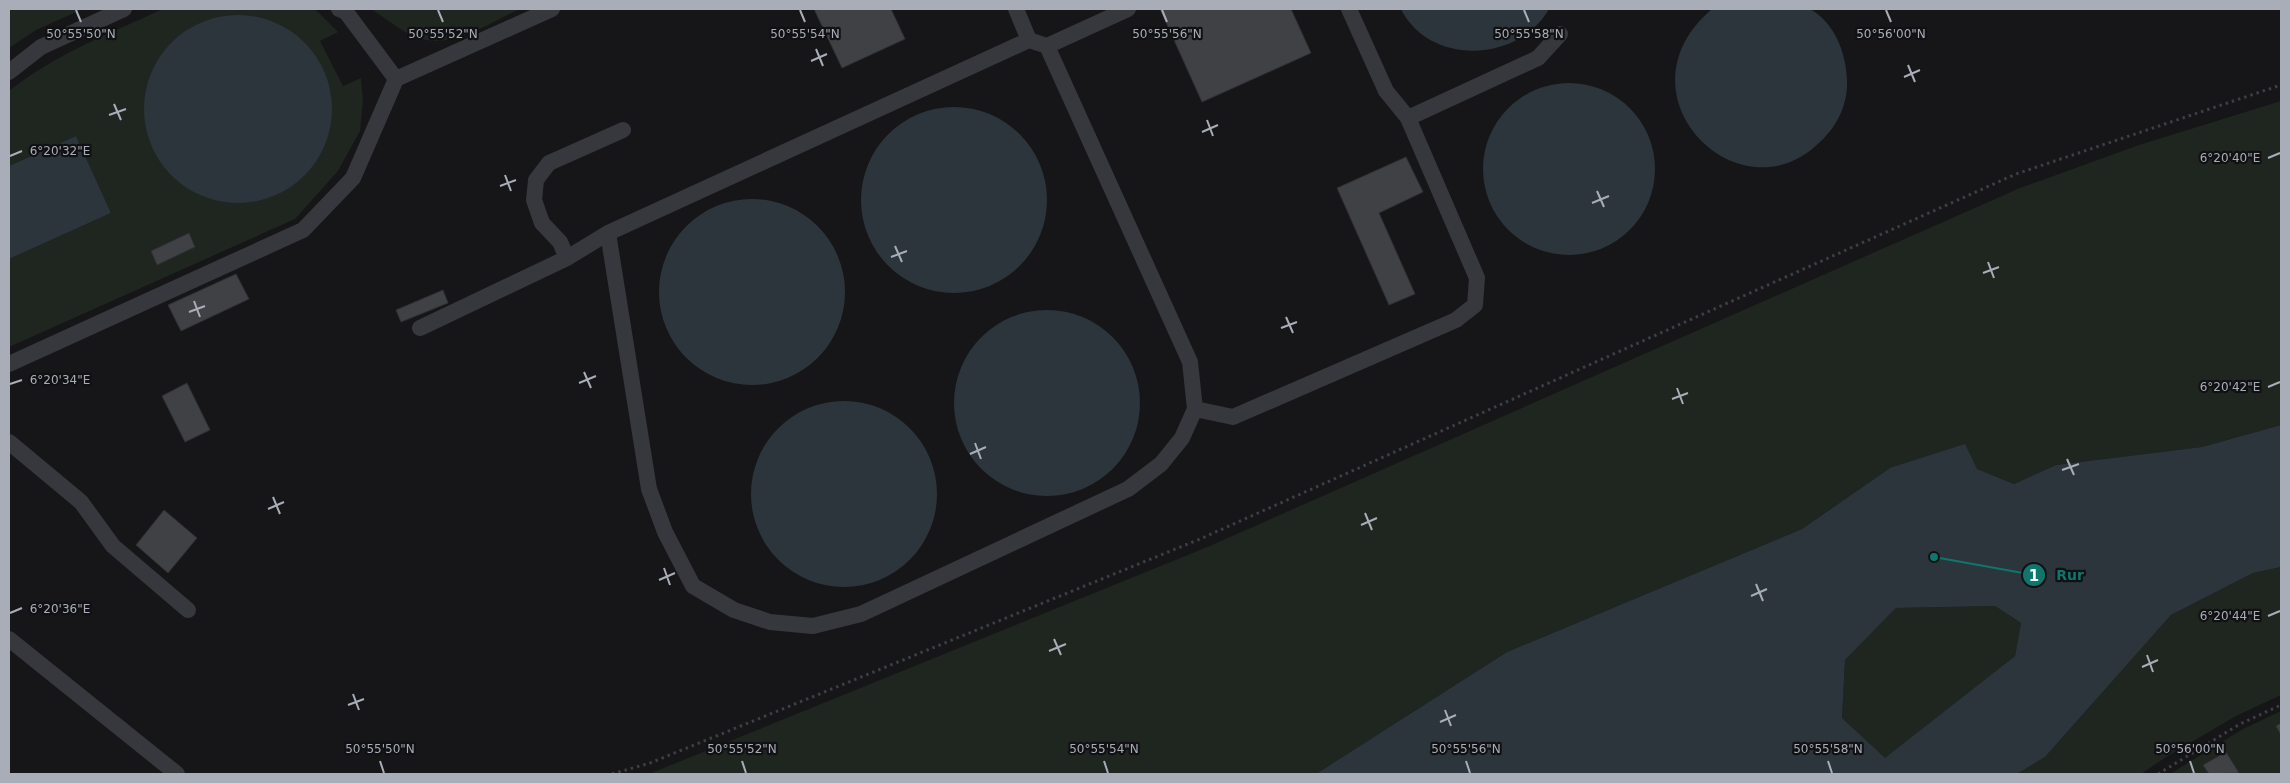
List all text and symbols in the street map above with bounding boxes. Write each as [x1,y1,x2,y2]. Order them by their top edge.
text: 50°55'50"N [46,27,116,41]
text: 50°55'52"N [408,27,478,41]
text: 50°55'54"N [770,27,840,41]
text: 50°55'56"N [1132,27,1202,41]
text: 50°55'58"N [1494,27,1564,41]
text: 50°56'00"N [1856,27,1926,41]
text: 6°20'32"E [30,144,90,158]
text: 6°20'40"E [2200,151,2260,165]
text: 6°20'34"E [30,373,90,387]
text: 6°20'42"E [2200,380,2260,394]
callout: Rur [2021,561,2094,590]
text: 1 [2029,567,2039,585]
text: Rur [2056,567,2084,583]
text: 6°20'36"E [30,602,90,616]
text: 6°20'44"E [2200,609,2260,623]
text: 50°55'50"N [345,742,415,756]
text: 50°55'52"N [707,742,777,756]
text: 50°55'54"N [1069,742,1139,756]
text: 50°55'56"N [1431,742,1501,756]
text: 50°55'58"N [1793,742,1863,756]
text: 50°56'00"N [2155,742,2225,756]

